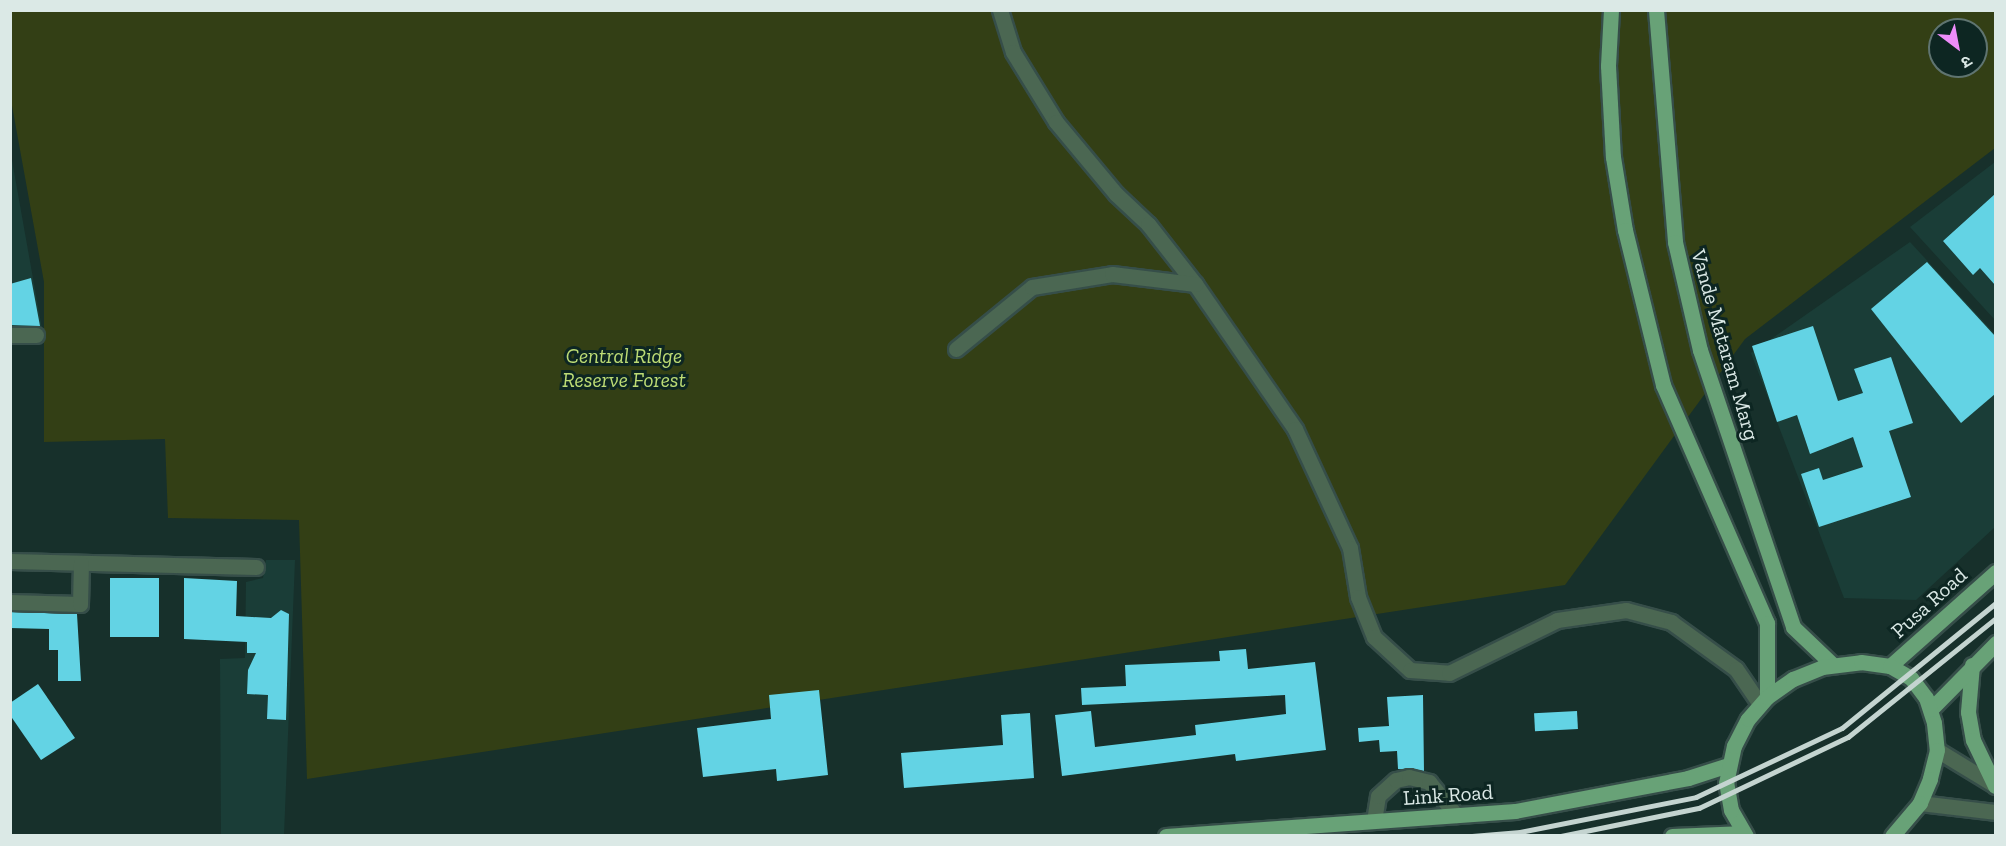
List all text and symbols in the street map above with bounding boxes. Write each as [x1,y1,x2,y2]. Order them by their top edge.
north arrow [1928,18,1988,78]
text: उ [1958,51,1976,73]
street label: Vande Mataram Marg [1686,247,1764,443]
park label: Central Ridge Reserve Forest [562,343,686,393]
street label: Pusa Road [1886,562,1972,644]
street label: Link Road [1402,779,1494,811]

